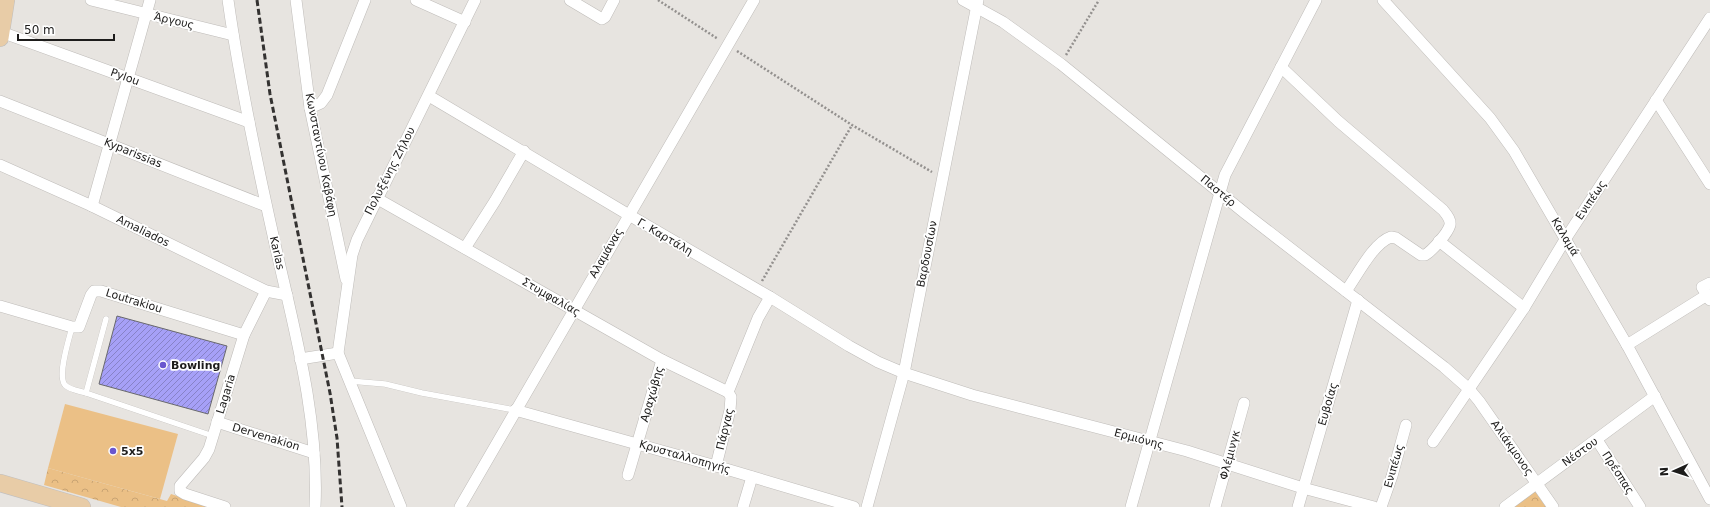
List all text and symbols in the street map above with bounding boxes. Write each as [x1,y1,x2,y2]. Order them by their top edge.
street label: Άργους [153,10,195,32]
scale bar [18,16,114,42]
text: 50 m [24,23,55,37]
street label: Pylou [109,66,141,88]
street label: Κωνσταντίνου Καβάφη [303,92,339,218]
street label: Πολυξένης Ζήλου [362,125,418,217]
street label: Kyparissias [102,136,164,171]
street label: Παστέρ [1198,173,1238,210]
street label: Ενιπέως [1573,178,1609,222]
street label: Amaliados [114,213,172,250]
street label: Καλαμά [1548,215,1582,259]
street label: Γ. Καρτάλη [635,216,695,258]
street label: Βαρδουσίων [914,220,940,288]
street label: Αλαμάνας [587,226,625,280]
street label: Karlas [267,235,287,271]
street label: Στυμφαλίας [519,275,583,319]
street label: Loutrakiou [104,286,164,316]
place label: Bowling [171,359,220,372]
marker: Bowling [158,360,168,370]
street label: Αραχώβης [638,364,666,424]
street label: Lagaria [214,373,238,415]
street label: Ευβοίας [1316,381,1340,427]
street label: Πάργας [714,407,736,451]
street label: Αλιάκμονος [1488,418,1536,478]
street label: Dervenakion [231,421,301,453]
street label: Ερμιόνης [1113,426,1165,452]
street label: Φλέμινγκ [1217,428,1243,481]
street label: Νέστου [1560,435,1600,469]
street label: Κρυσταλλοπηγής [638,438,732,476]
street label: Ενιπέως [1382,443,1406,489]
place label: 5x5 [121,445,143,458]
marker: 5x5 [108,446,118,456]
street label: Πρέσπας [1599,449,1637,497]
north arrow [1654,451,1694,491]
text: N [1658,467,1671,476]

